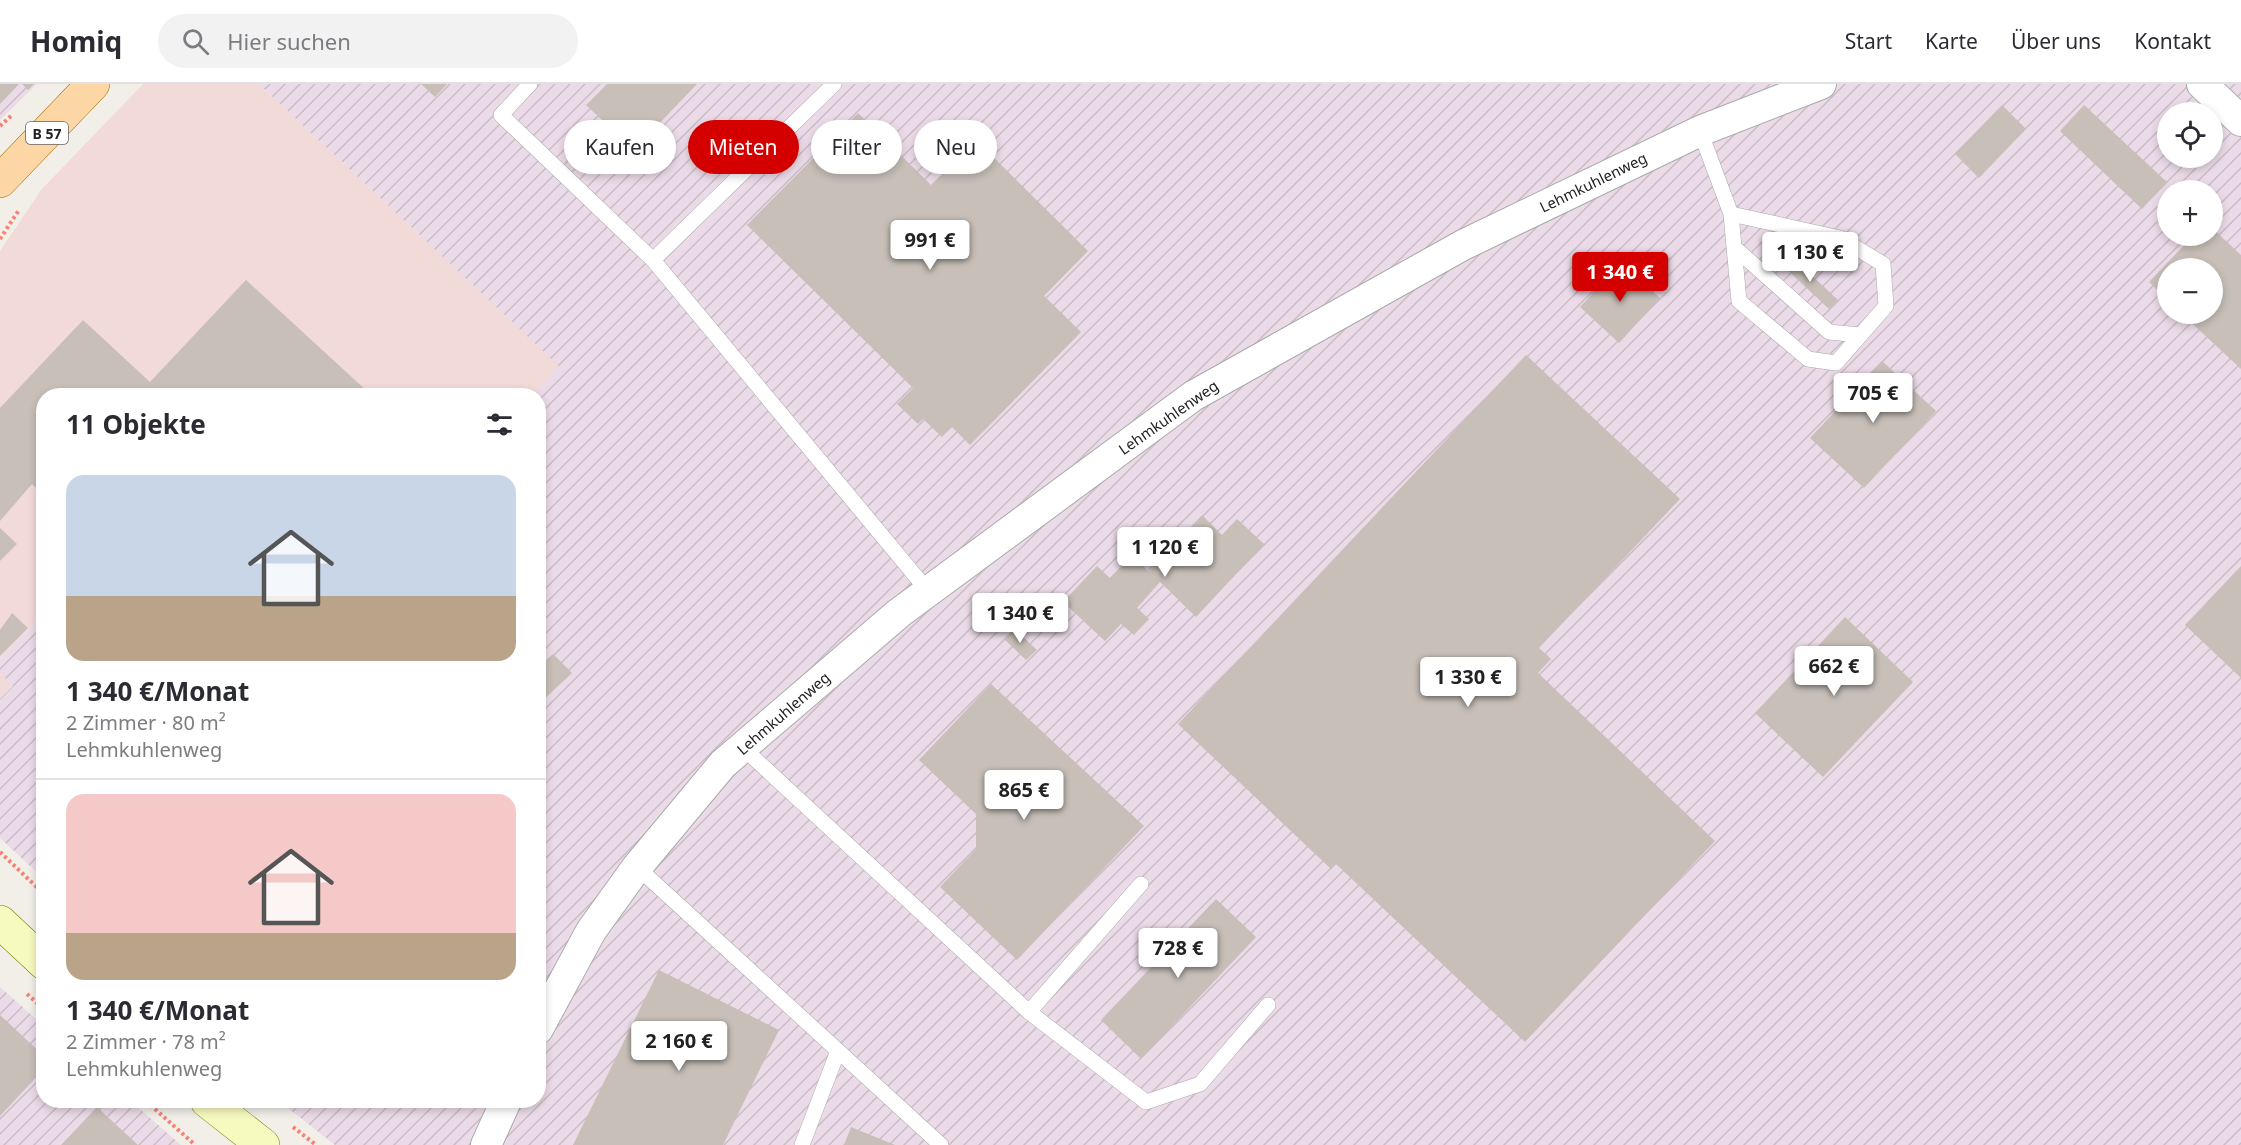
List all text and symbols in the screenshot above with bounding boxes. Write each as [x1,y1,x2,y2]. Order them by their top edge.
search box [158,14,578,68]
text: Homiq [30,22,122,60]
icon: search [179,25,212,58]
text: Hier suchen [227,26,351,56]
text: Start [1845,27,1892,55]
text: Karte [1925,27,1978,55]
text: Über uns [2011,27,2101,55]
text: Kontakt [2134,27,2211,55]
map controls [2157,102,2223,324]
button: locate [2157,102,2223,168]
chip: Kaufen [564,120,676,174]
chip: Mieten [688,120,799,174]
chip: Filter [811,120,902,174]
chip: Neu [914,120,997,174]
road number: B 57 [26,122,68,144]
street label: Lehmkuhlenweg [1536,147,1650,217]
button: + [2157,180,2223,246]
pin: 991 € [888,220,972,271]
text: 991 € [905,226,955,253]
pin: 1 130 € [1755,232,1865,283]
text: 1 130 € [1776,238,1844,265]
pin: 1 340 € [1565,252,1675,303]
text: 1 340 € [1586,258,1654,285]
button: − [2157,258,2223,324]
pin: 705 € [1831,373,1915,424]
street label: Lehmkuhlenweg [1114,375,1222,459]
text: 705 € [1848,379,1898,406]
text: 11 Objekte [66,406,206,442]
icon: filters [483,408,516,441]
icon: home [237,514,345,622]
pin: 1 120 € [1110,527,1220,578]
text: 1 120 € [1131,533,1199,560]
pin: 1 340 € [965,593,1075,644]
text: 1 340 € [986,599,1054,626]
pin: 662 € [1792,646,1876,697]
text: 662 € [1809,652,1859,679]
pin: 1 330 € [1413,657,1523,708]
text: 1 330 € [1434,663,1502,690]
street label: Lehmkuhlenweg [732,667,834,759]
text: 1 340 €/Monat [66,673,249,709]
text: 2 Zimmer · 80 m² [66,709,226,736]
text: Lehmkuhlenweg [66,736,222,763]
pin: 865 € [982,770,1066,821]
text: 865 € [999,776,1049,803]
icon: home [237,833,345,941]
pin: 728 € [1136,928,1220,979]
text: 728 € [1153,934,1203,961]
text: 1 340 €/Monat [66,992,249,1028]
pin: 2 160 € [624,1021,734,1072]
text: 2 160 € [645,1027,713,1054]
text: 2 Zimmer · 78 m² [66,1028,226,1055]
text: Lehmkuhlenweg [66,1055,222,1082]

